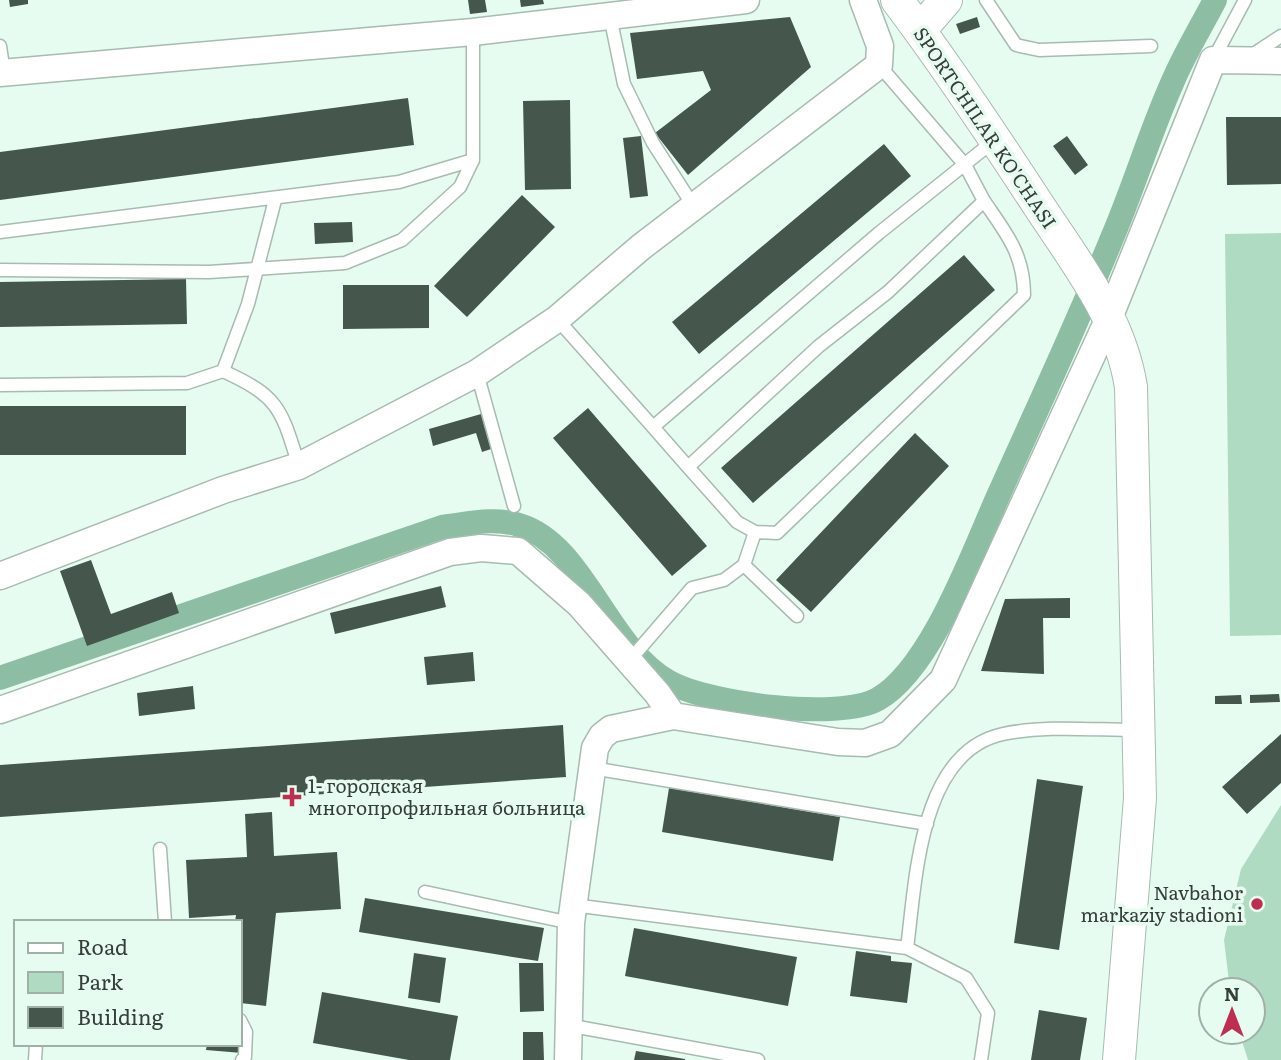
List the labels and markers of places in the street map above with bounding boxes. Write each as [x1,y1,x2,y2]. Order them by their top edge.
place label: 1- городская многопрофильная больница [308,771,586,821]
marker: 1- городская многопрофильная больница [282,787,302,807]
place label: Navbahor markaziy stadioni [1081,878,1243,928]
marker: Navbahor markaziy stadioni [1249,896,1265,912]

